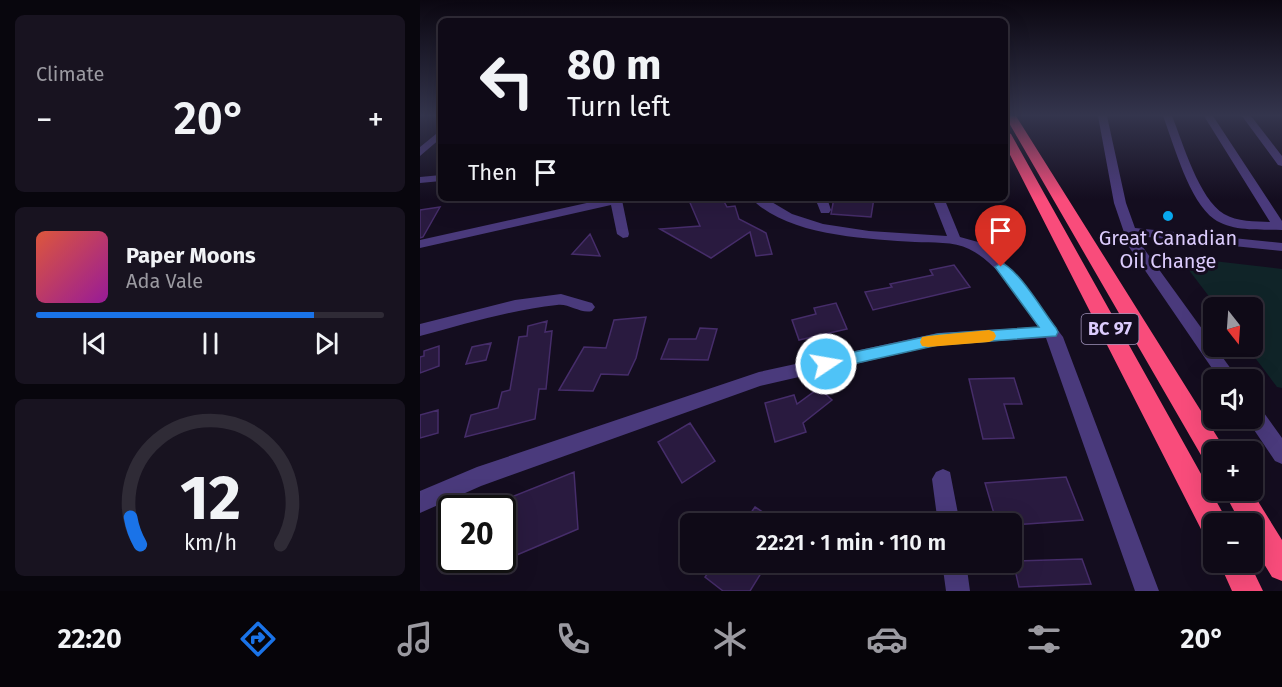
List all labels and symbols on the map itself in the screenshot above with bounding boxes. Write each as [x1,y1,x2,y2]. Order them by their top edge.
pin [975,205,1026,267]
marker: Great Canadian Oil Change [1161,209,1175,223]
place label: Great Canadian Oil Change [1099,226,1237,273]
north arrow [1203,297,1263,357]
road number: BC 97 [1082,314,1138,344]
position arrow [794,332,858,396]
speed limit sign: 20 [438,495,516,573]

